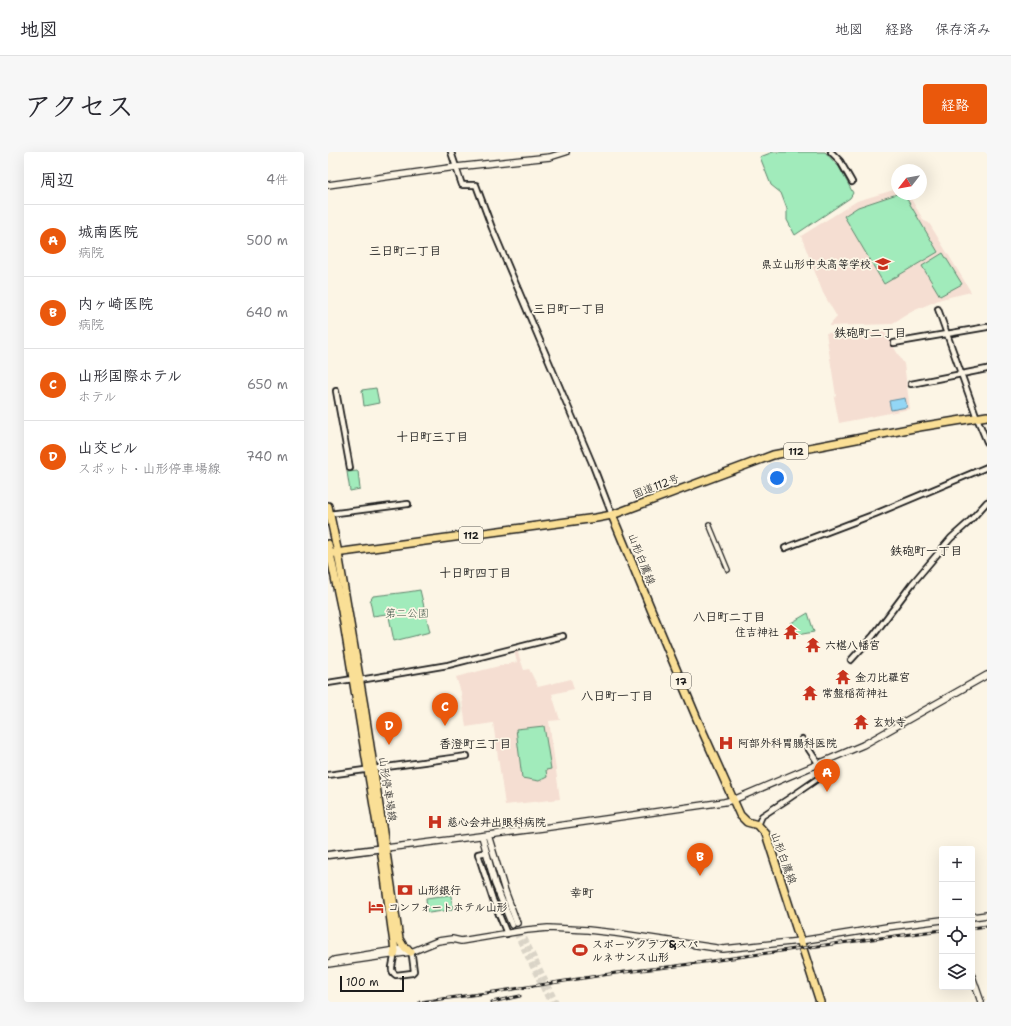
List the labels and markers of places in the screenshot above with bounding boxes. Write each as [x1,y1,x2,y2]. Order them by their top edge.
school or university icon: 県立山形中央高等学校 [874,255,892,273]
place label: 県立山形中央高等学校 [761,257,871,272]
temple icon: 住吉神社 [782,623,800,641]
place label: 住吉神社 [735,625,779,640]
temple icon: 六椹八幡宮 [804,636,822,654]
place label: 六椹八幡宮 [825,638,880,653]
temple icon: 金刀比羅宮 [834,668,852,686]
place label: 金刀比羅宮 [855,670,910,685]
temple icon: 常盤稲荷神社 [801,684,819,702]
place label: 常盤稲荷神社 [822,686,888,701]
pin: C [432,693,458,726]
pin: D [376,712,402,745]
temple icon: 玄妙寺 [852,713,870,731]
place label: 玄妙寺 [873,715,906,730]
hospital icon: 阿部外科胃腸科医院 [717,734,735,752]
place label: 阿部外科胃腸科医院 [738,736,837,751]
pin: A [814,759,840,792]
hospital icon: 慈心会井出眼科病院 [426,813,444,831]
place label: 慈心会井出眼科病院 [447,815,546,830]
pin: B [687,843,713,876]
bank icon: 山形銀行 [396,881,414,899]
place label: 山形銀行 [417,883,461,898]
hotel icon: コンフォートホテル山形 [367,898,385,916]
place label: コンフォートホテル山形 [388,900,507,915]
place label: スポーツクラブ&スパ ルネサンス山形 [592,937,698,965]
sports icon: スポーツクラブ&スパ ルネサンス山形 [571,941,589,959]

